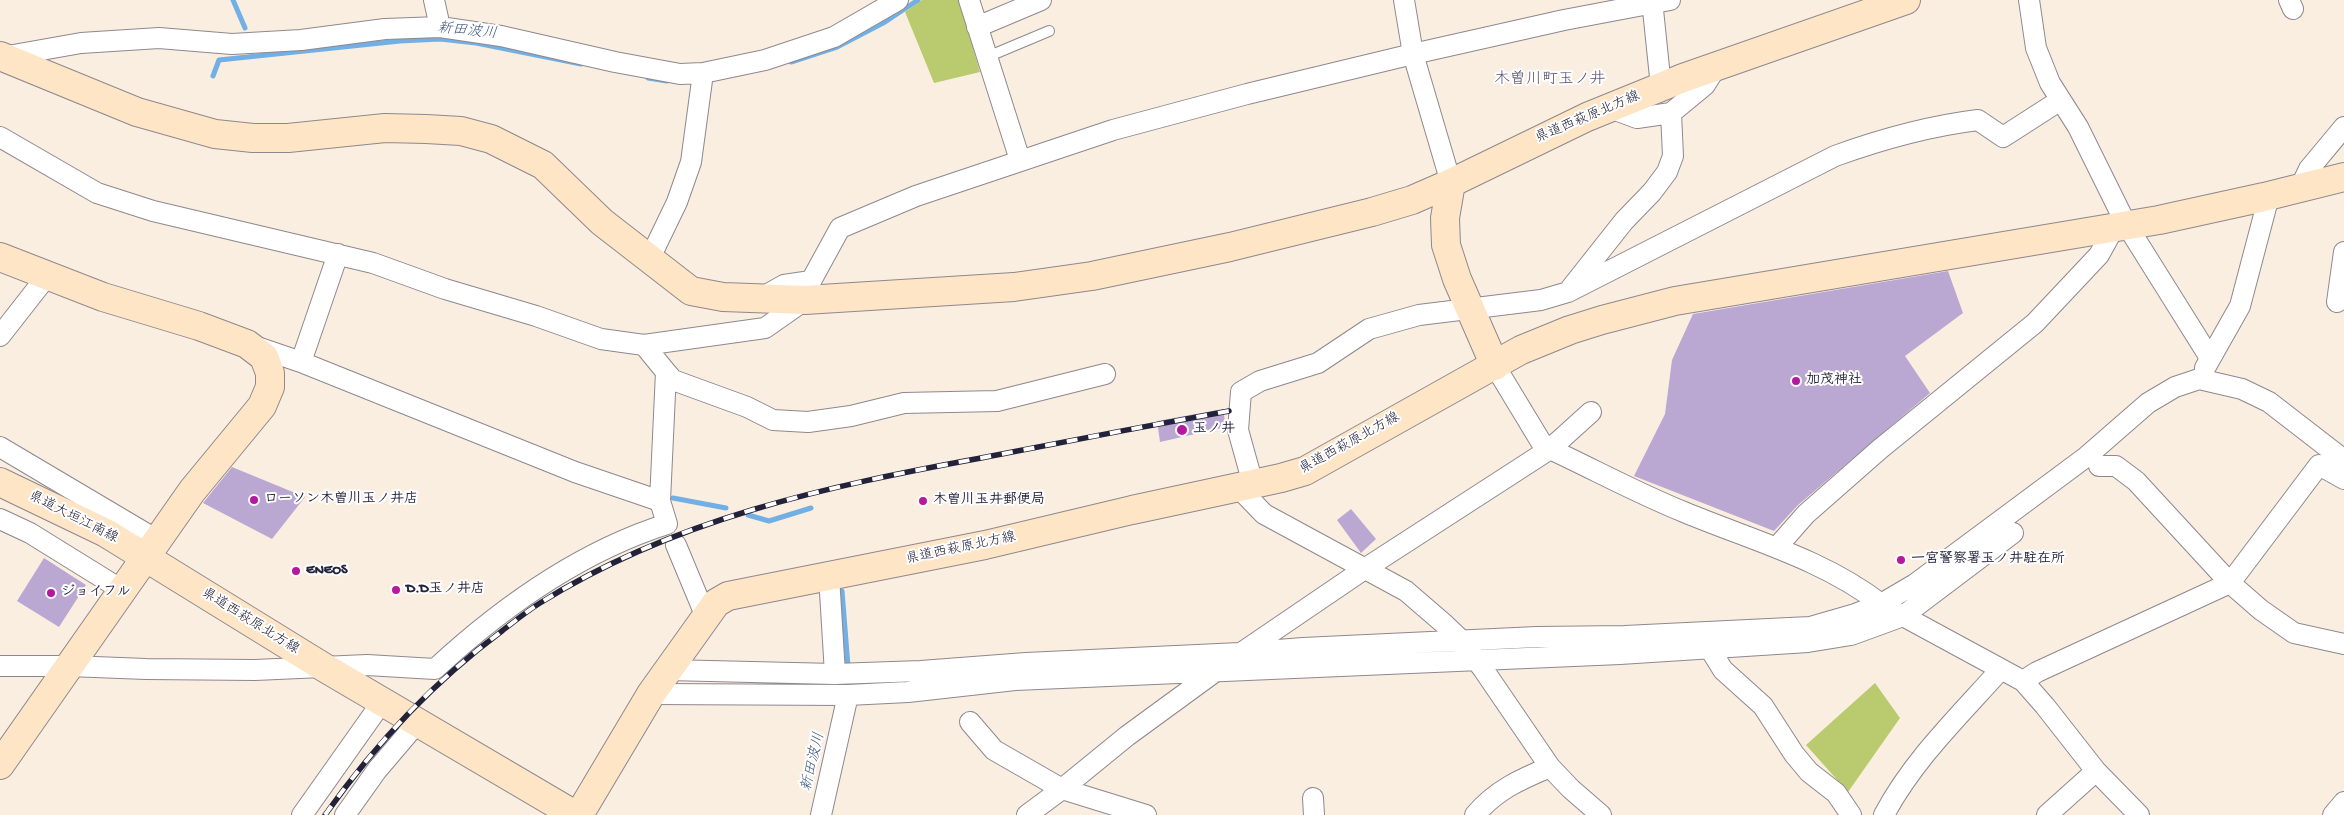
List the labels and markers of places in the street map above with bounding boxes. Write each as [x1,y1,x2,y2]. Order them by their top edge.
place label: 加茂神社 [1806,373,1862,389]
marker: 加茂神社 [1790,375,1802,387]
place label: 玉ノ井 [1193,422,1235,438]
marker: 玉ノ井 [1175,423,1189,437]
place label: ローソン木曽川玉ノ井店 [264,492,418,508]
place label: 木曽川玉井郵便局 [933,493,1045,509]
marker: ローソン木曽川玉ノ井店 [248,494,260,506]
marker: 木曽川玉井郵便局 [917,495,929,507]
place label: 一宮警察署玉ノ井駐在所 [1911,552,2065,568]
marker: 一宮警察署玉ノ井駐在所 [1895,554,1907,566]
place label: ENEOS [306,563,348,579]
marker: ENEOS [290,565,302,577]
place label: D.D玉ノ井店 [406,582,485,598]
marker: D.D玉ノ井店 [390,584,402,596]
place label: ジョイフル [61,585,131,601]
marker: ジョイフル [45,587,57,599]

